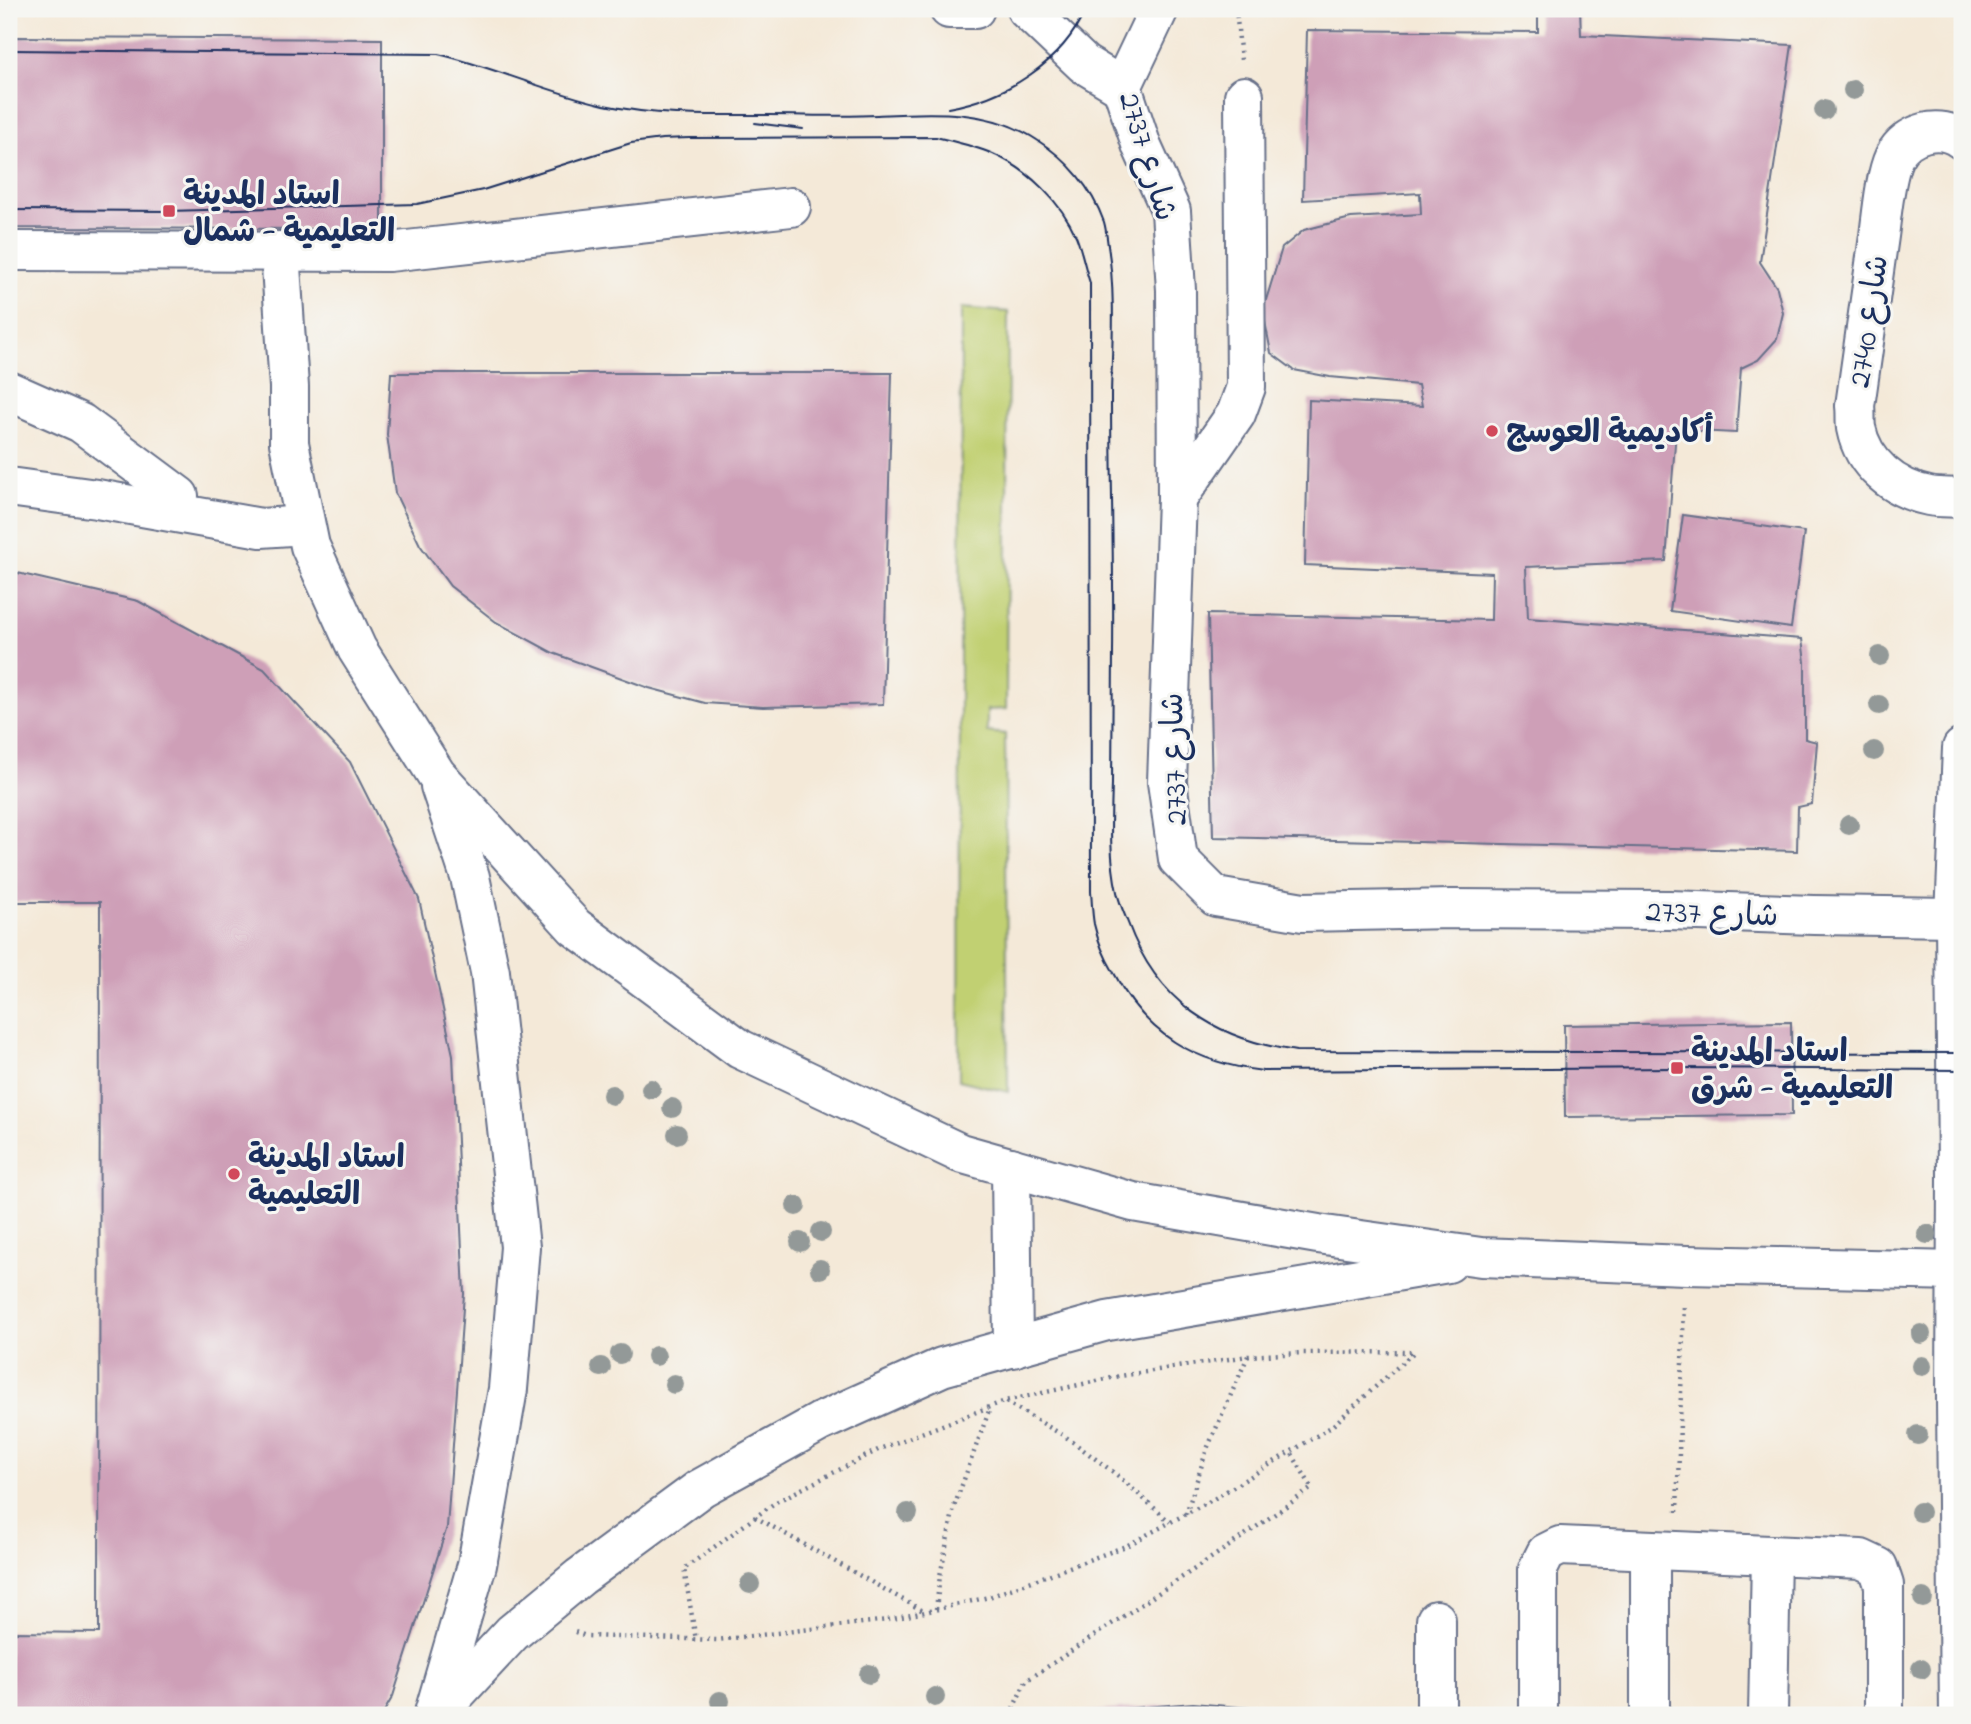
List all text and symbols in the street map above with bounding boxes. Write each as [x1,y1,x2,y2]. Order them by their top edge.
street label: شارع 2737 [1104,87,1188,227]
place label: استاد المدينة التعليمية - شمال [183,173,395,257]
marker: استاد المدينة التعليمية - شمال [161,203,177,219]
street label: شارع 2740 [1838,252,1903,391]
place label: أكاديمية العوسج [1506,411,1713,458]
marker: أكاديمية العوسج [1484,423,1500,439]
street label: شارع 2737 [1151,692,1202,826]
street label: شارع 2737 [1645,890,1779,941]
place label: استاد المدينة التعليمية - شرق [1691,1030,1893,1114]
marker: استاد المدينة التعليمية - شرق [1669,1060,1685,1076]
place label: استاد المدينة التعليمية [248,1136,405,1220]
marker: استاد المدينة التعليمية [226,1166,242,1182]

